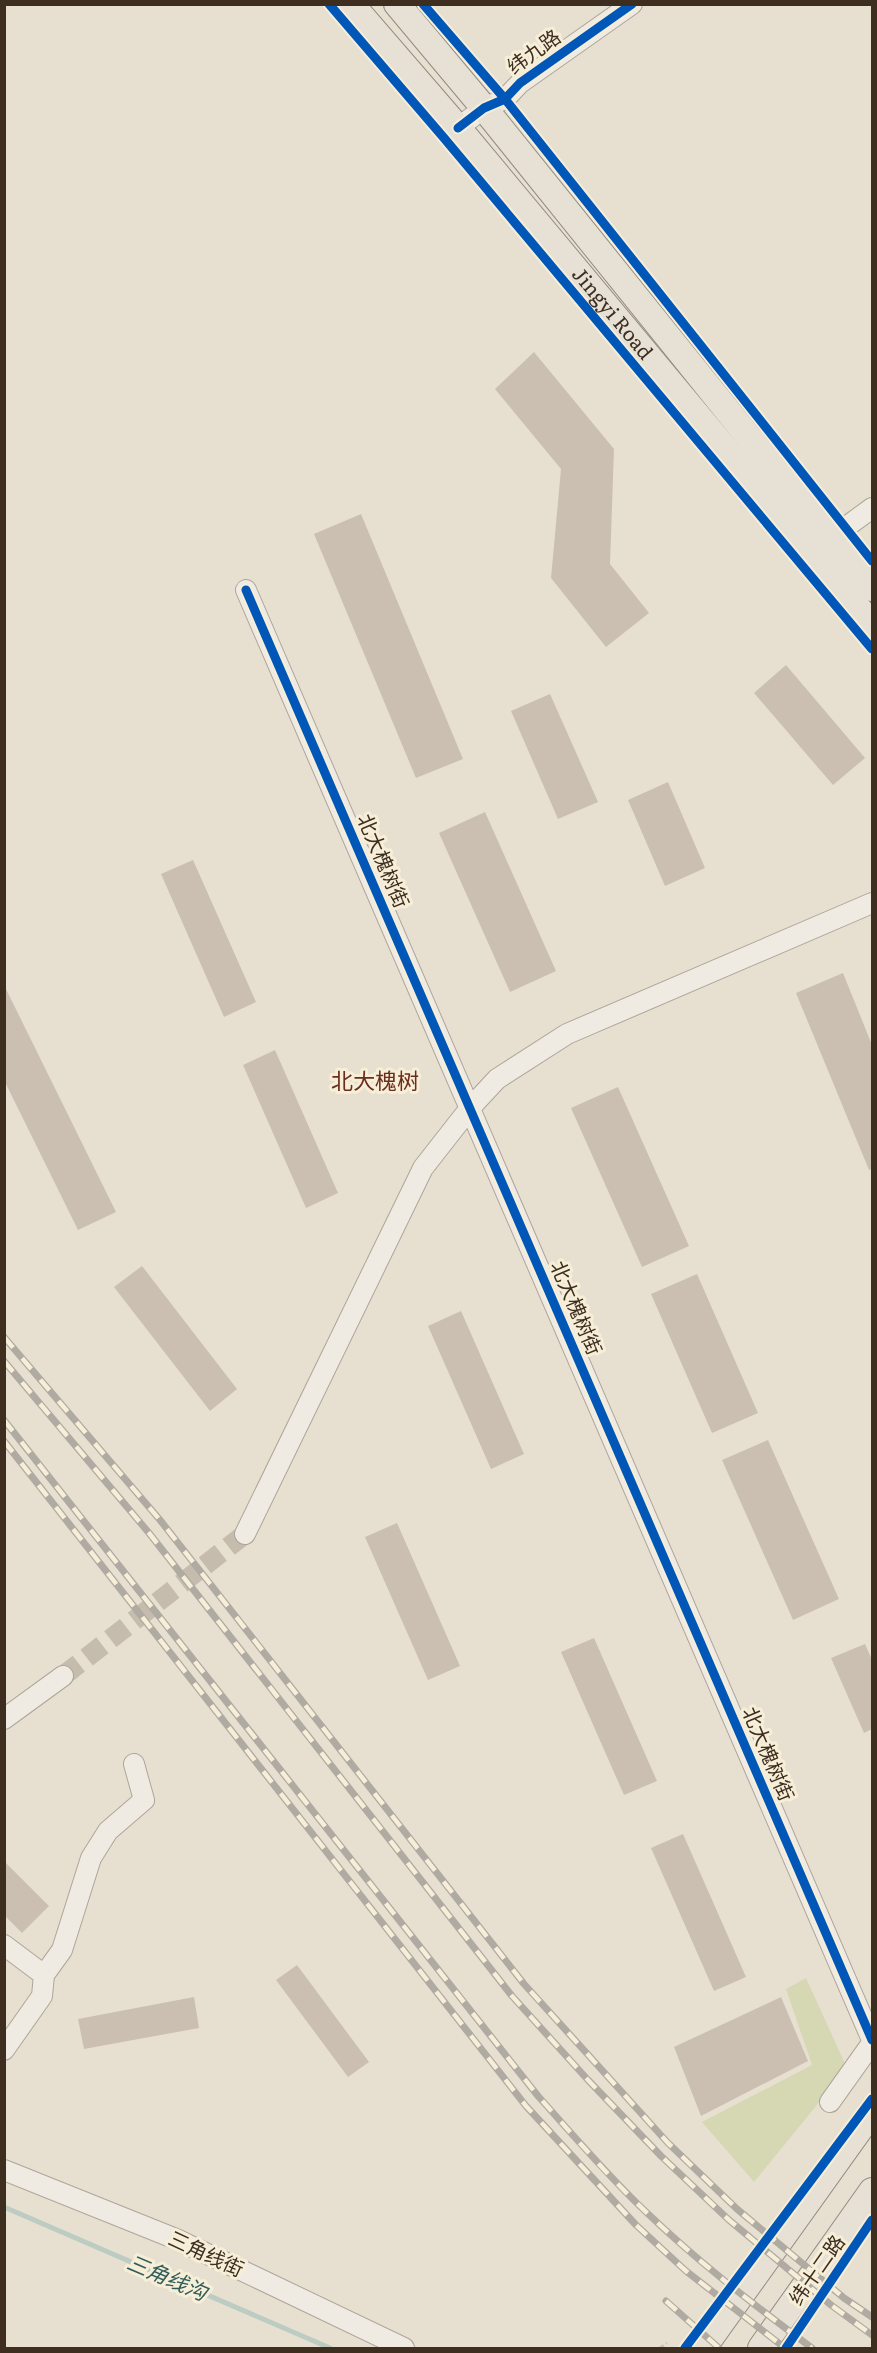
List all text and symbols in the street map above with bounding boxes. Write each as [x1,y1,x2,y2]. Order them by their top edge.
street label: 纬九路 [500,21,566,80]
street label: Jingyi Road [566,259,662,365]
street label: 北大槐树街 [351,808,418,912]
district label: 北大槐树 [331,1063,419,1096]
street label: 北大槐树街 [544,1255,611,1359]
street label: 北大槐树街 [736,1701,803,1805]
street label: 三角线街 [164,2222,249,2283]
street label: 纬十二路 [780,2227,851,2310]
water label: 三角线沟 [123,2245,215,2307]

